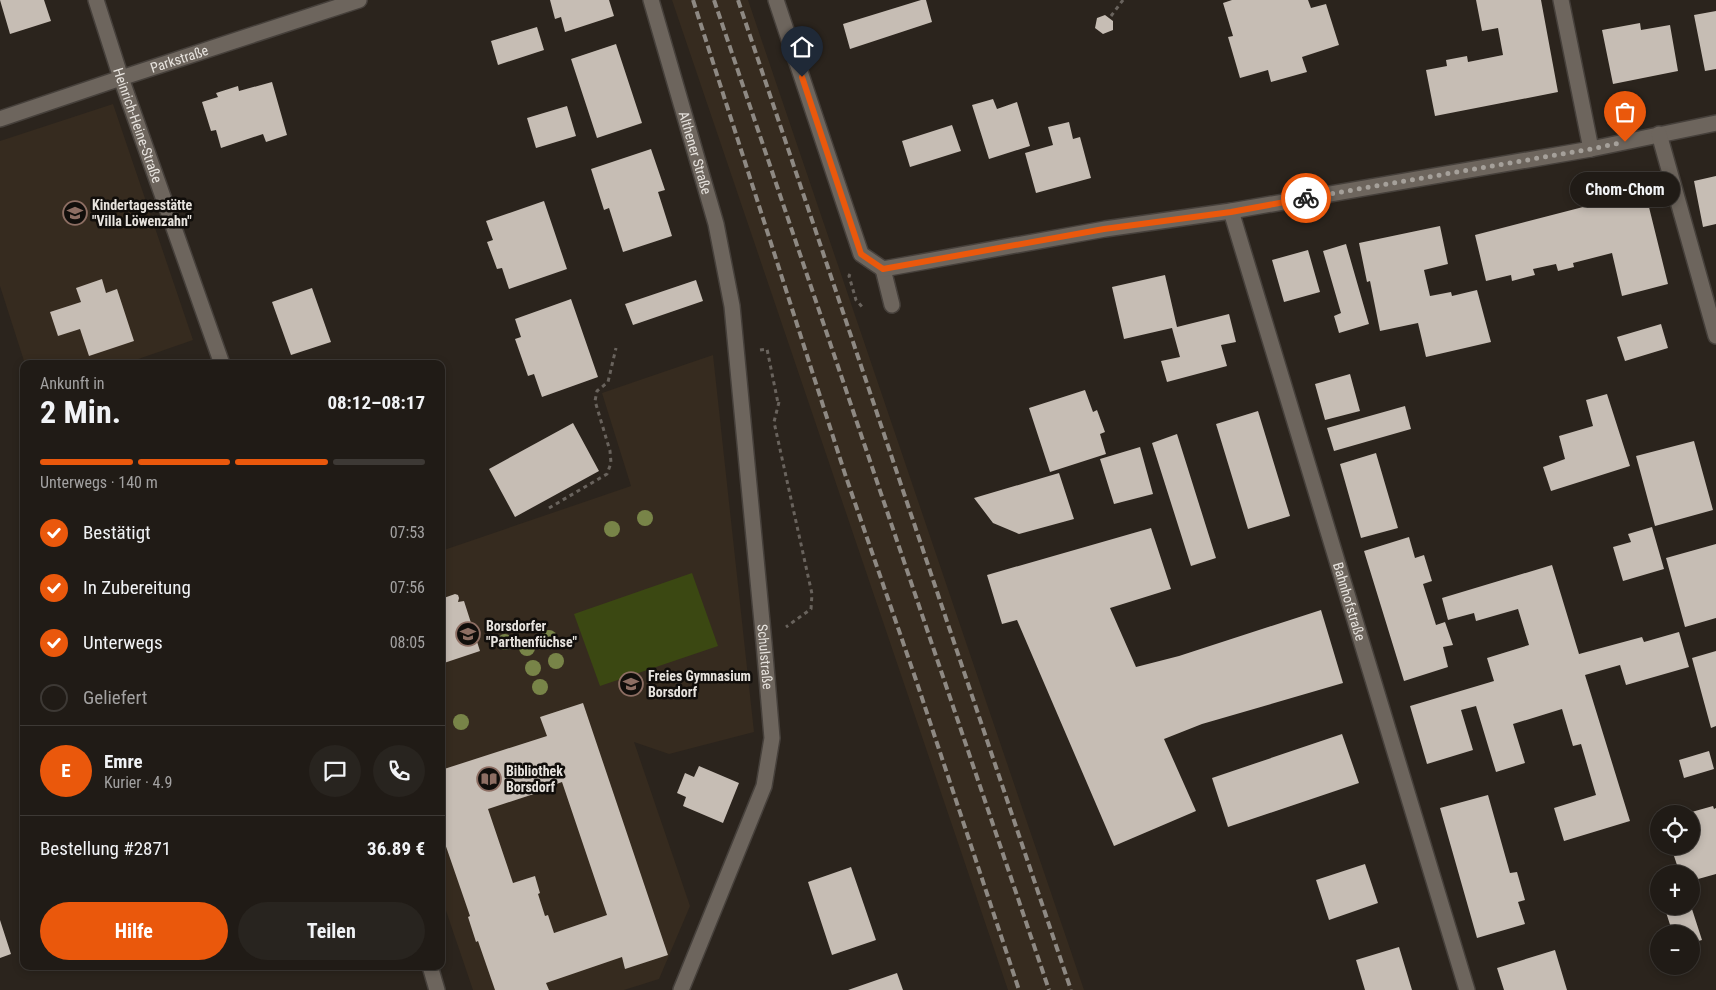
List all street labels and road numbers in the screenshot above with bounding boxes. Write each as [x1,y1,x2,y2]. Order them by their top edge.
street label: Parkstraße [148,42,211,76]
street label: Heinrich-Heine-Straße [110,66,165,185]
street label: Althener Straße [676,109,715,196]
street label: Bahnhofstraße [1330,560,1369,643]
street label: Schulstraße [754,623,776,690]

